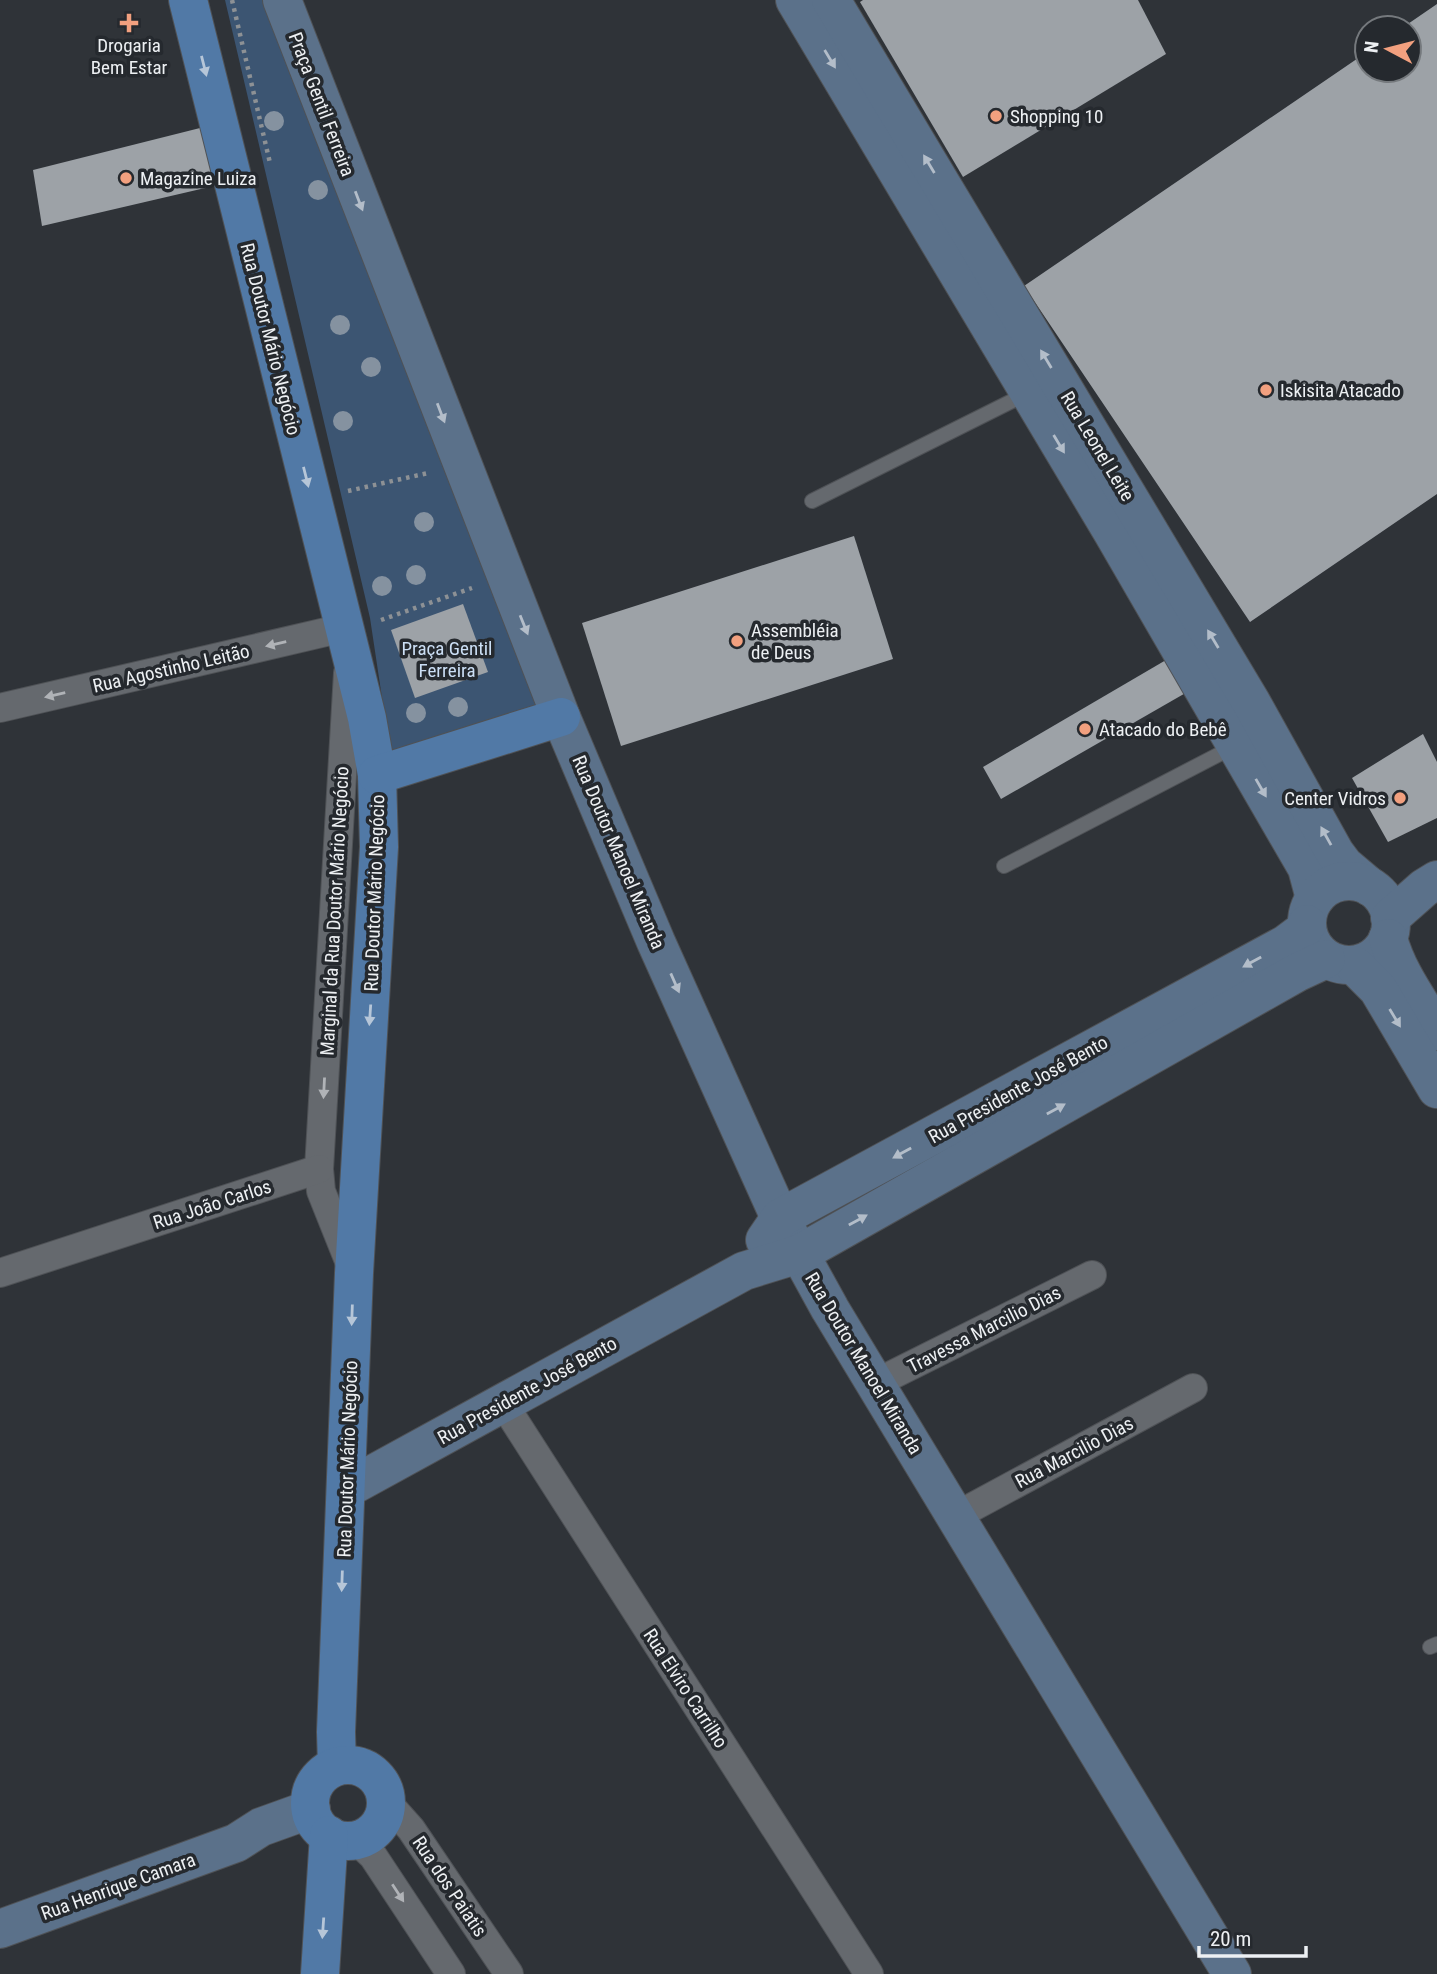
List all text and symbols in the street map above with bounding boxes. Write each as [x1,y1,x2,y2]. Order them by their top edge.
north arrow [1353,14,1423,84]
marker: Drogaria Bem Estar [121,15,137,31]
street label: Praça Gentil Ferreira [283,29,360,179]
place label: Drogaria Bem Estar [91,34,167,79]
text: N [1359,40,1384,54]
one-way arrow [824,49,837,68]
one-way arrow [199,55,210,77]
place label: Shopping 10 [1010,105,1103,128]
marker: Shopping 10 [988,108,1004,124]
one-way arrow [923,154,936,173]
place label: Magazine Luiza [140,167,257,190]
marker: Magazine Luiza [118,170,134,186]
one-way arrow [354,190,365,211]
street label: Rua Doutor Mário Negócio [236,241,306,438]
one-way arrow [1040,350,1052,369]
place label: Iskisita Atacado [1280,379,1401,402]
marker: Iskisita Atacado [1258,382,1274,398]
street label: Rua Leonel Leite [1056,387,1139,505]
one-way arrow [436,403,447,424]
one-way arrow [1053,434,1066,453]
one-way arrow [301,467,312,489]
one-way arrow [519,614,530,635]
place label: Assembléia de Deus [751,619,839,664]
one-way arrow [1207,629,1219,648]
marker: Assembléia de Deus [729,633,745,649]
park label: Praça Gentil Ferreira [402,637,492,682]
one-way arrow [265,638,287,649]
street label: Rua Agostinho Leitão [91,639,252,698]
one-way arrow [44,690,66,701]
place label: Atacado do Bebê [1099,718,1227,741]
marker: Atacado do Bebê [1077,721,1093,737]
street label: Rua Doutor Manoel Miranda [567,752,670,953]
street label: Marginal da Rua Doutor Mário Negócio [315,766,354,1056]
one-way arrow [1255,778,1267,798]
place label: Center Vidros [1284,787,1386,810]
marker: Center Vidros [1392,790,1408,806]
street label: Rua Doutor Mário Negócio [360,794,389,992]
one-way arrow [1320,826,1332,846]
one-way arrow [1242,956,1262,968]
one-way arrow [669,973,681,993]
one-way arrow [364,1004,375,1026]
one-way arrow [1389,1009,1401,1028]
street label: Rua Presidente José Bento [925,1031,1112,1148]
one-way arrow [318,1077,329,1099]
one-way arrow [1047,1103,1066,1115]
one-way arrow [892,1147,911,1159]
street label: Rua João Carlos [150,1175,274,1234]
one-way arrow [848,1214,868,1226]
street label: Rua Doutor Manoel Miranda [800,1268,927,1458]
street label: Travessa Marcilio Dias [904,1281,1065,1378]
one-way arrow [347,1304,358,1326]
street label: Rua Presidente José Bento [434,1332,621,1449]
street label: Rua Doutor Mário Negócio [333,1360,362,1558]
street label: Rua Marcilio Dias [1011,1412,1137,1493]
one-way arrow [337,1570,348,1592]
street label: Rua Elviro Carrilho [639,1624,733,1752]
street label: Rua dos Paiatis [408,1832,492,1941]
street label: Rua Henrique Camara [38,1848,198,1925]
one-way arrow [391,1884,404,1903]
scale bar [1199,1914,1306,1958]
one-way arrow [317,1917,328,1939]
text: 20 m [1210,1927,1251,1951]

